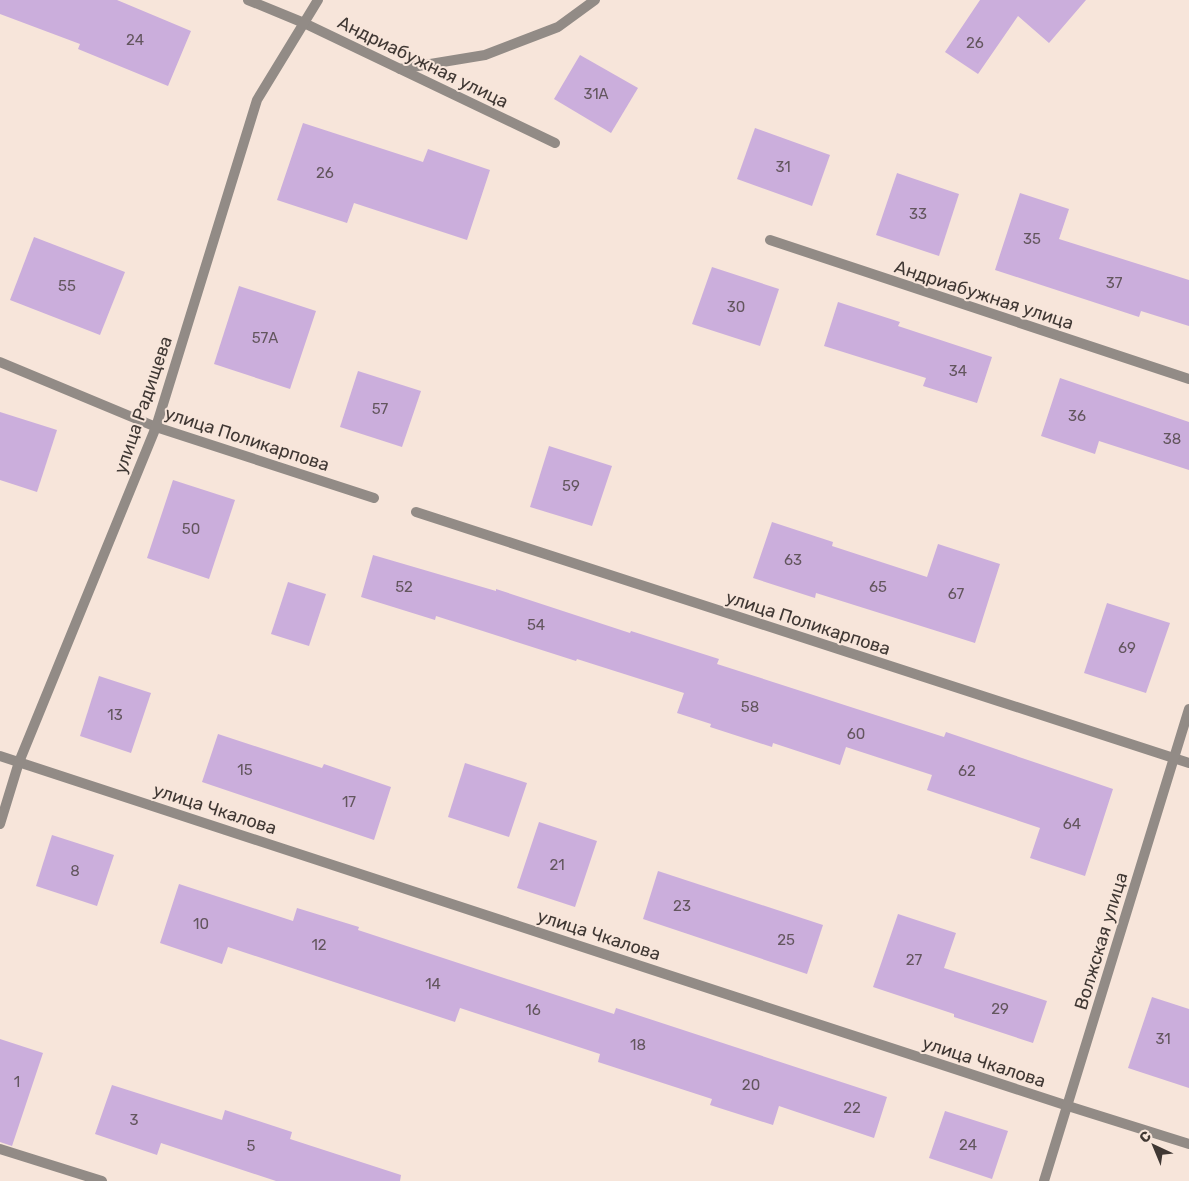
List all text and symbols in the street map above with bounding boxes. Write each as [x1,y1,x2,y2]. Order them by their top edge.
street label: Андриабужная улица [334,11,512,113]
house number: 24 [126,31,144,49]
house number: 26 [966,34,984,52]
house number: 31А [583,85,609,103]
house number: 31 [775,158,791,176]
house number: 26 [316,164,334,182]
house number: 33 [909,205,927,223]
house number: 35 [1023,230,1041,248]
street label: Андриабужная улица [892,256,1076,334]
house number: 37 [1106,274,1123,292]
house number: 55 [58,277,76,295]
house number: 30 [727,298,745,316]
house number: 57А [252,329,278,347]
street label: улица Радищева [109,333,177,477]
house number: 34 [949,362,967,380]
house number: 57 [372,400,389,418]
street label: улица Поликарпова [162,402,332,476]
house number: 36 [1068,407,1086,425]
house number: 38 [1163,430,1181,448]
house number: 59 [562,477,580,495]
house number: 50 [182,520,200,538]
house number: 63 [784,551,802,569]
house number: 52 [395,578,413,596]
house number: 65 [869,578,887,596]
house number: 67 [948,585,964,603]
street label: улица Поликарпова [723,586,893,660]
house number: 54 [527,616,545,634]
house number: 69 [1118,639,1136,657]
house number: 58 [741,698,759,716]
house number: 13 [107,706,123,724]
house number: 60 [847,725,865,743]
house number: 15 [237,761,253,779]
house number: 62 [958,762,976,780]
street label: улица Чкалова [151,779,279,839]
house number: 17 [342,793,356,811]
house number: 64 [1063,815,1081,833]
house number: 21 [549,856,565,874]
house number: 8 [70,862,80,880]
street label: Волжская улица [1070,870,1132,1012]
house number: 23 [673,897,691,915]
street label: улица Чкалова [535,905,663,965]
house number: 10 [193,915,209,933]
house number: 25 [777,931,795,949]
house number: 12 [311,936,327,954]
house number: 27 [906,951,923,969]
house number: 14 [425,975,441,993]
house number: 29 [991,1000,1009,1018]
house number: 16 [525,1001,541,1019]
house number: 31 [1155,1030,1171,1048]
street label: улица Чкалова [920,1032,1048,1092]
house number: 18 [630,1036,646,1054]
house number: 1 [14,1073,20,1091]
house number: 20 [742,1076,760,1094]
house number: 22 [843,1099,861,1117]
house number: 3 [129,1111,139,1129]
north arrow [1129,1121,1179,1171]
text: С [1136,1127,1155,1147]
house number: 24 [959,1136,977,1154]
house number: 5 [247,1137,256,1155]

